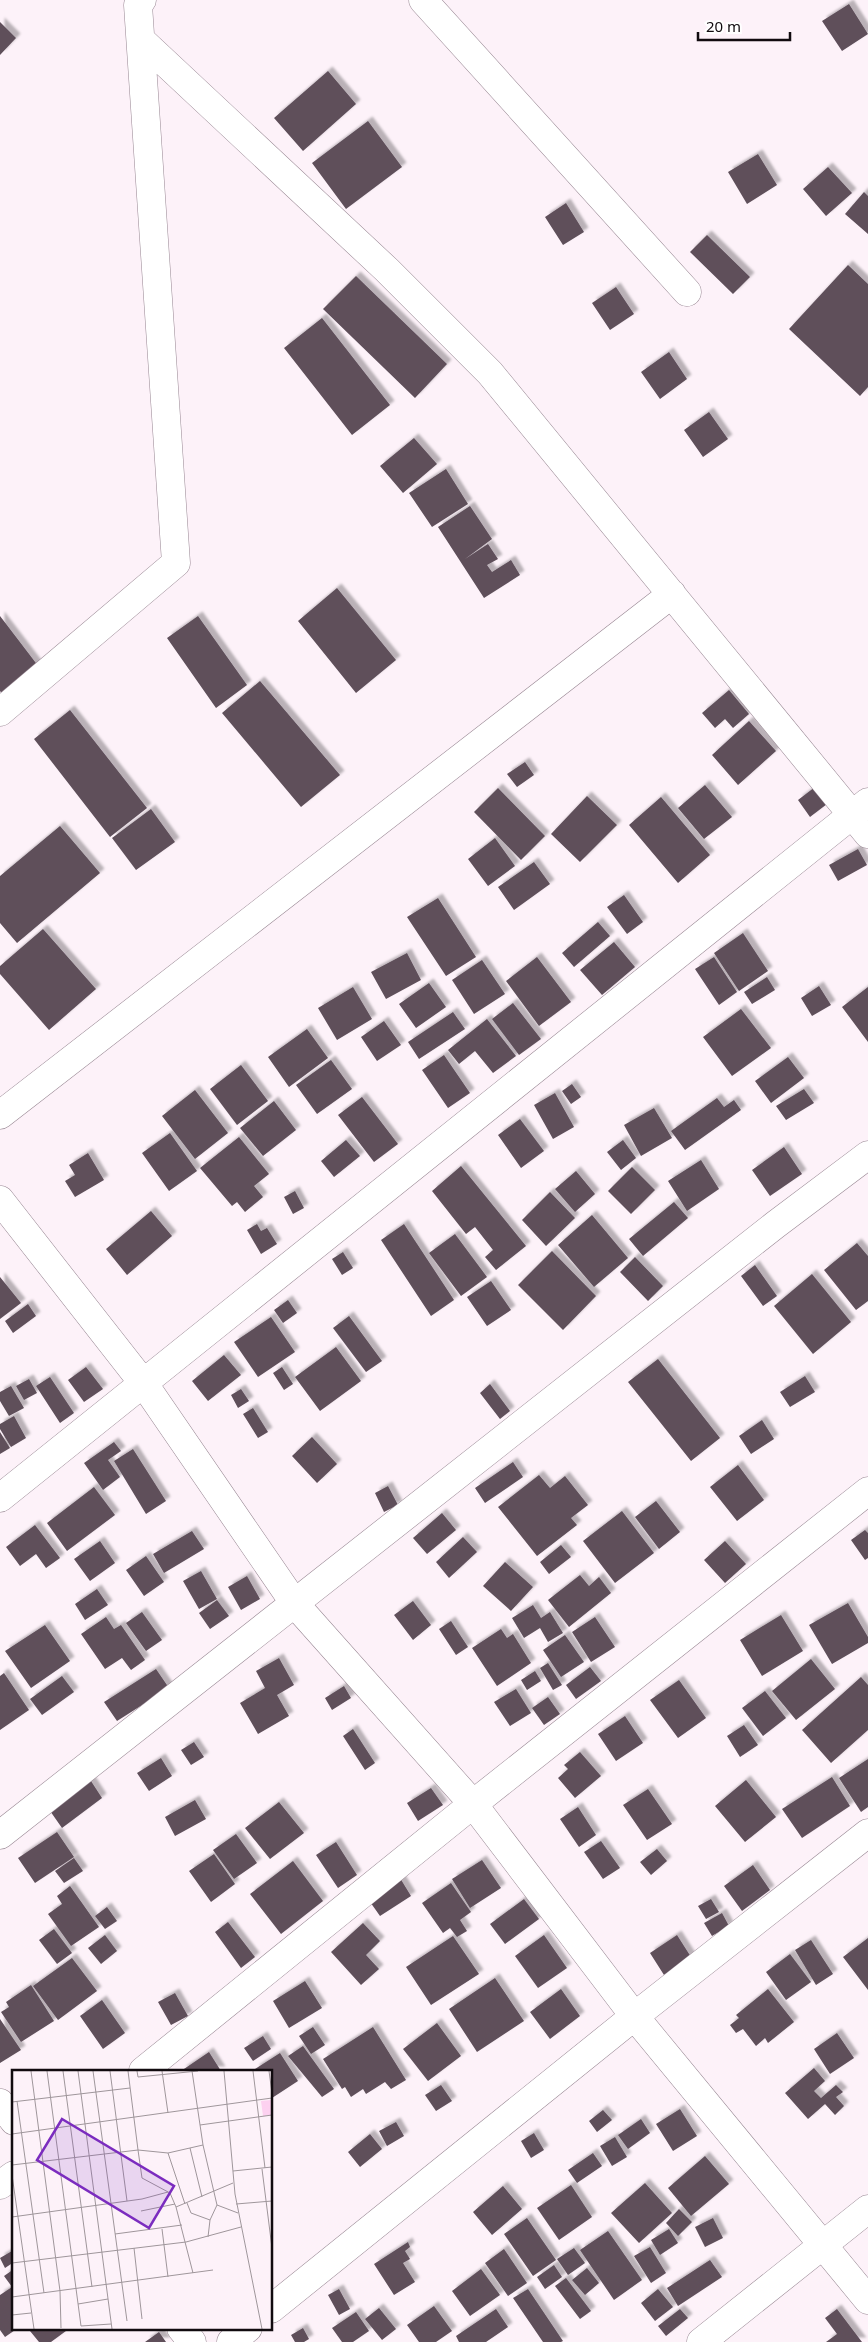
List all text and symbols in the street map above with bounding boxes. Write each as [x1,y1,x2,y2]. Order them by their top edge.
scale bar [698,10,790,42]
text: 20 m [706,16,741,36]
inset map [12,2070,272,2330]

